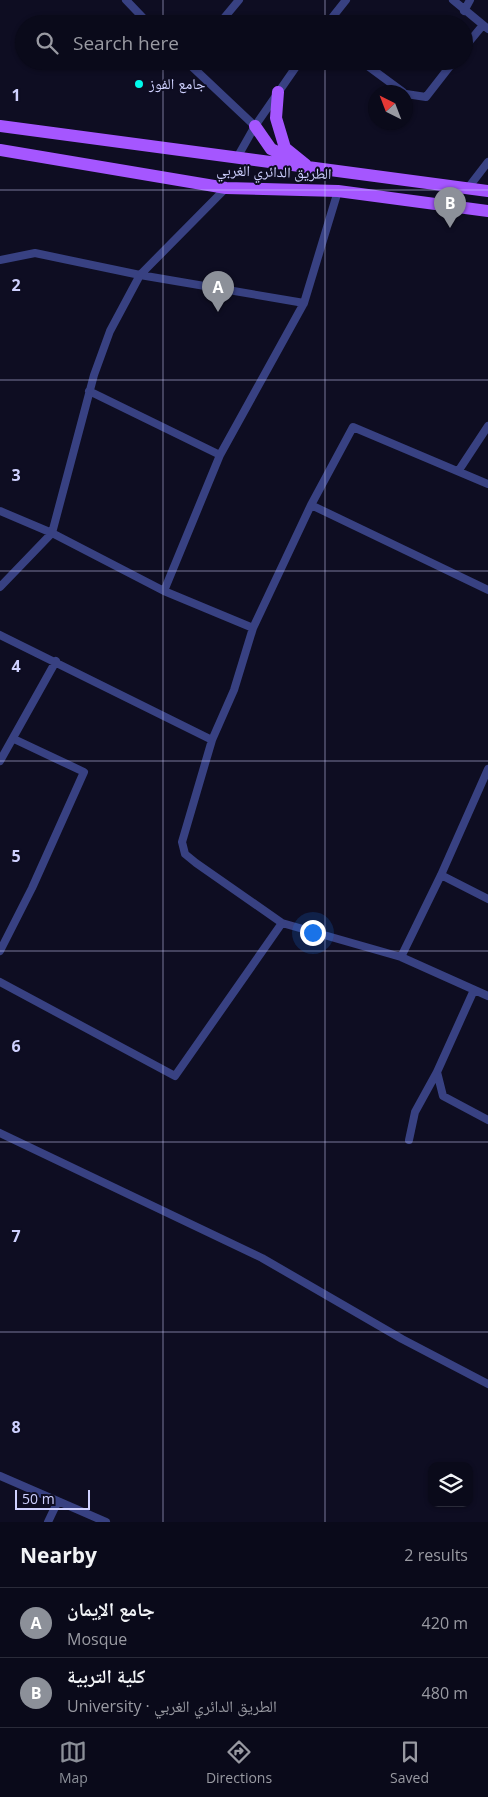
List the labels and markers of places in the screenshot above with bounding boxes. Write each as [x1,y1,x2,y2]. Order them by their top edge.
place label: جامع الفوز [148,73,206,94]
marker: جامع الفوز [133,78,145,90]
pin: B [434,187,466,228]
pin: A [202,271,234,312]

